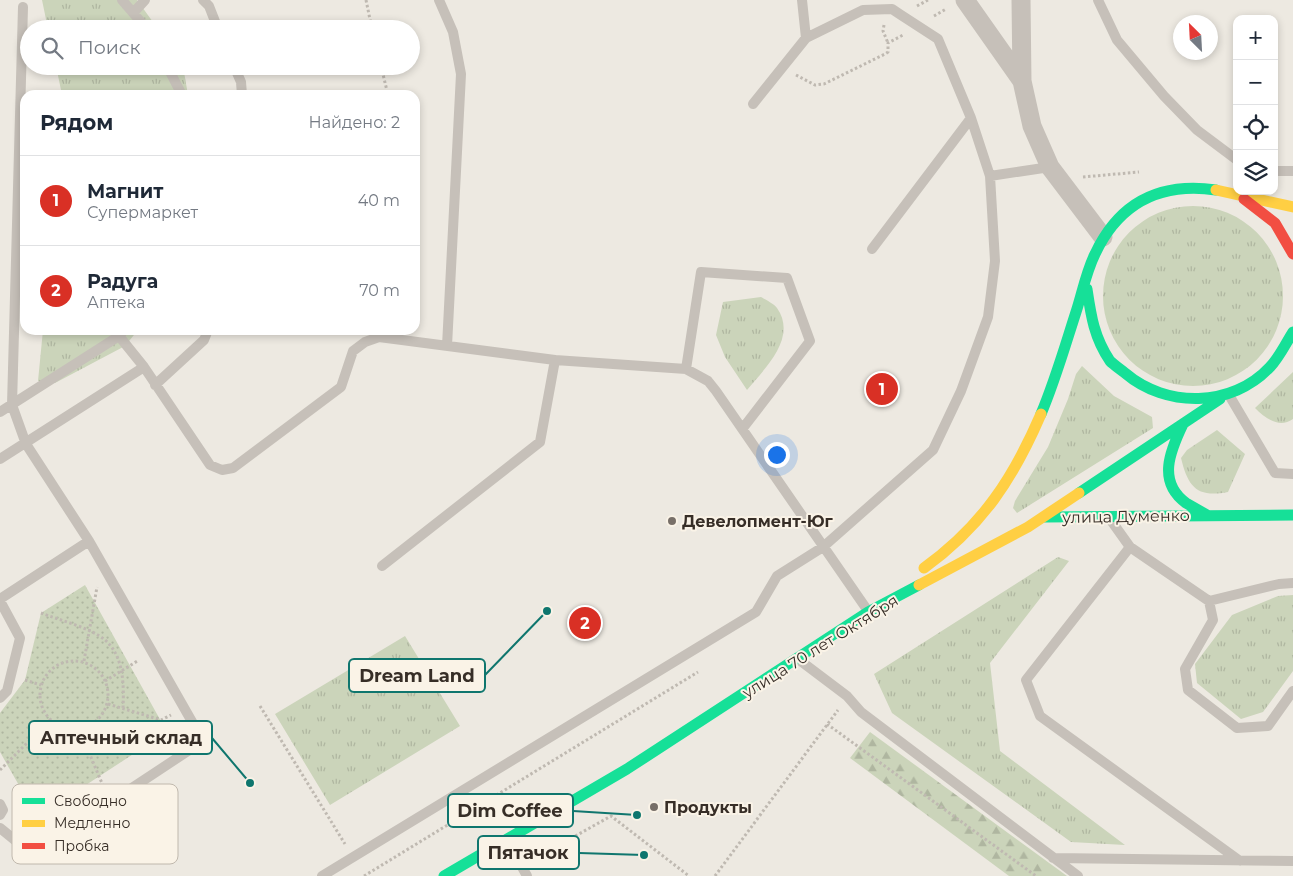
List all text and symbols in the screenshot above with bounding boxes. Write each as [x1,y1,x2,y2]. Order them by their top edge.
north arrow [1173,15,1218,60]
map controls [1233,15,1278,195]
button: + [1233,15,1278,60]
search box [20,20,420,75]
icon: search [38,34,66,62]
text: Поиск [78,36,141,59]
button: − [1233,60,1278,105]
button: locate [1233,105,1278,150]
text: Рядом [40,110,113,135]
text: Найдено: 2 [309,113,400,132]
button: layers [1233,150,1278,195]
text: Магнит [87,180,163,203]
text: 1 [53,191,59,210]
text: 40 m [358,191,400,210]
text: Супермаркет [87,203,198,222]
text: Радуга [87,270,158,293]
text: 2 [51,281,61,300]
text: 70 m [359,281,400,300]
text: Аптека [87,293,145,312]
pin: 1 [866,370,898,408]
your location [764,442,790,468]
street label: улица Думенко [1061,506,1190,527]
place label: Девелопмент-Юг [682,512,834,531]
marker: Девелопмент-Юг [666,515,678,527]
street label: улица 70 лет Октября [738,591,902,703]
pin: 2 [569,604,601,642]
callout: Dream Land [349,659,485,692]
text: Dream Land [359,665,475,687]
callout: Аптечный склад [29,721,212,754]
text: Аптечный склад [40,727,203,749]
legend [12,784,178,864]
text: Свободно [54,792,127,810]
callout: Dim Coffee [448,794,573,827]
place label: Продукты [664,798,752,817]
text: Dim Coffee [457,800,563,822]
marker: Продукты [648,801,660,813]
text: Медленно [54,814,130,832]
callout: Пятачок [478,836,579,869]
text: Пробка [54,837,109,855]
text: Пятачок [487,842,569,864]

